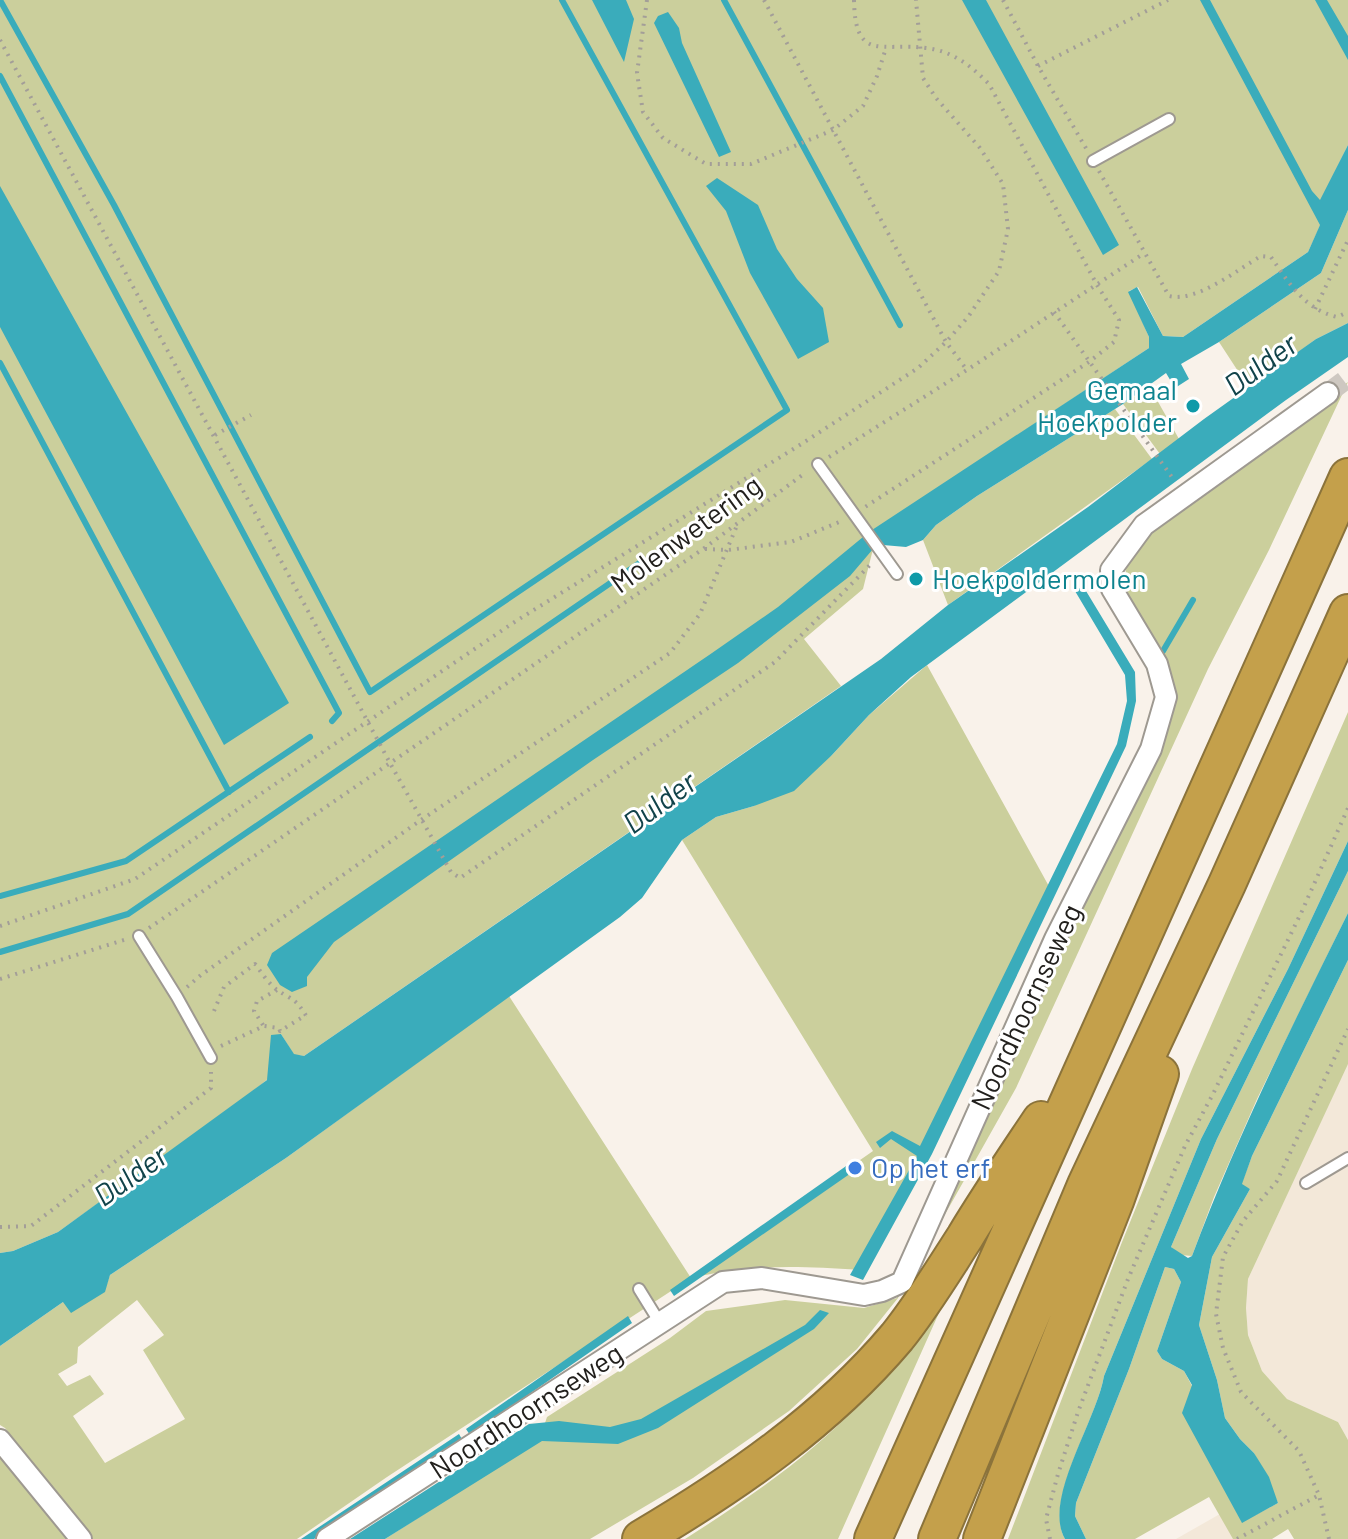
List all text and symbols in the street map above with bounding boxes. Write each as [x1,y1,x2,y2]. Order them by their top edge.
water label: Dulder [1216,324,1305,402]
place label: Gemaal Hoekpolder [1037,372,1177,438]
marker: Gemaal Hoekpolder [1184,397,1202,415]
street label: Molenwetering [603,467,767,599]
place label: Hoekpoldermolen [932,561,1147,595]
marker: Hoekpoldermolen [907,570,925,588]
water label: Dulder [615,762,704,840]
street label: Noordhoornseweg [963,898,1088,1115]
water label: Dulder [86,1135,175,1213]
place label: Op het erf [871,1150,990,1184]
marker: Op het erf [846,1159,864,1177]
street label: Noordhoornseweg [423,1335,628,1485]

